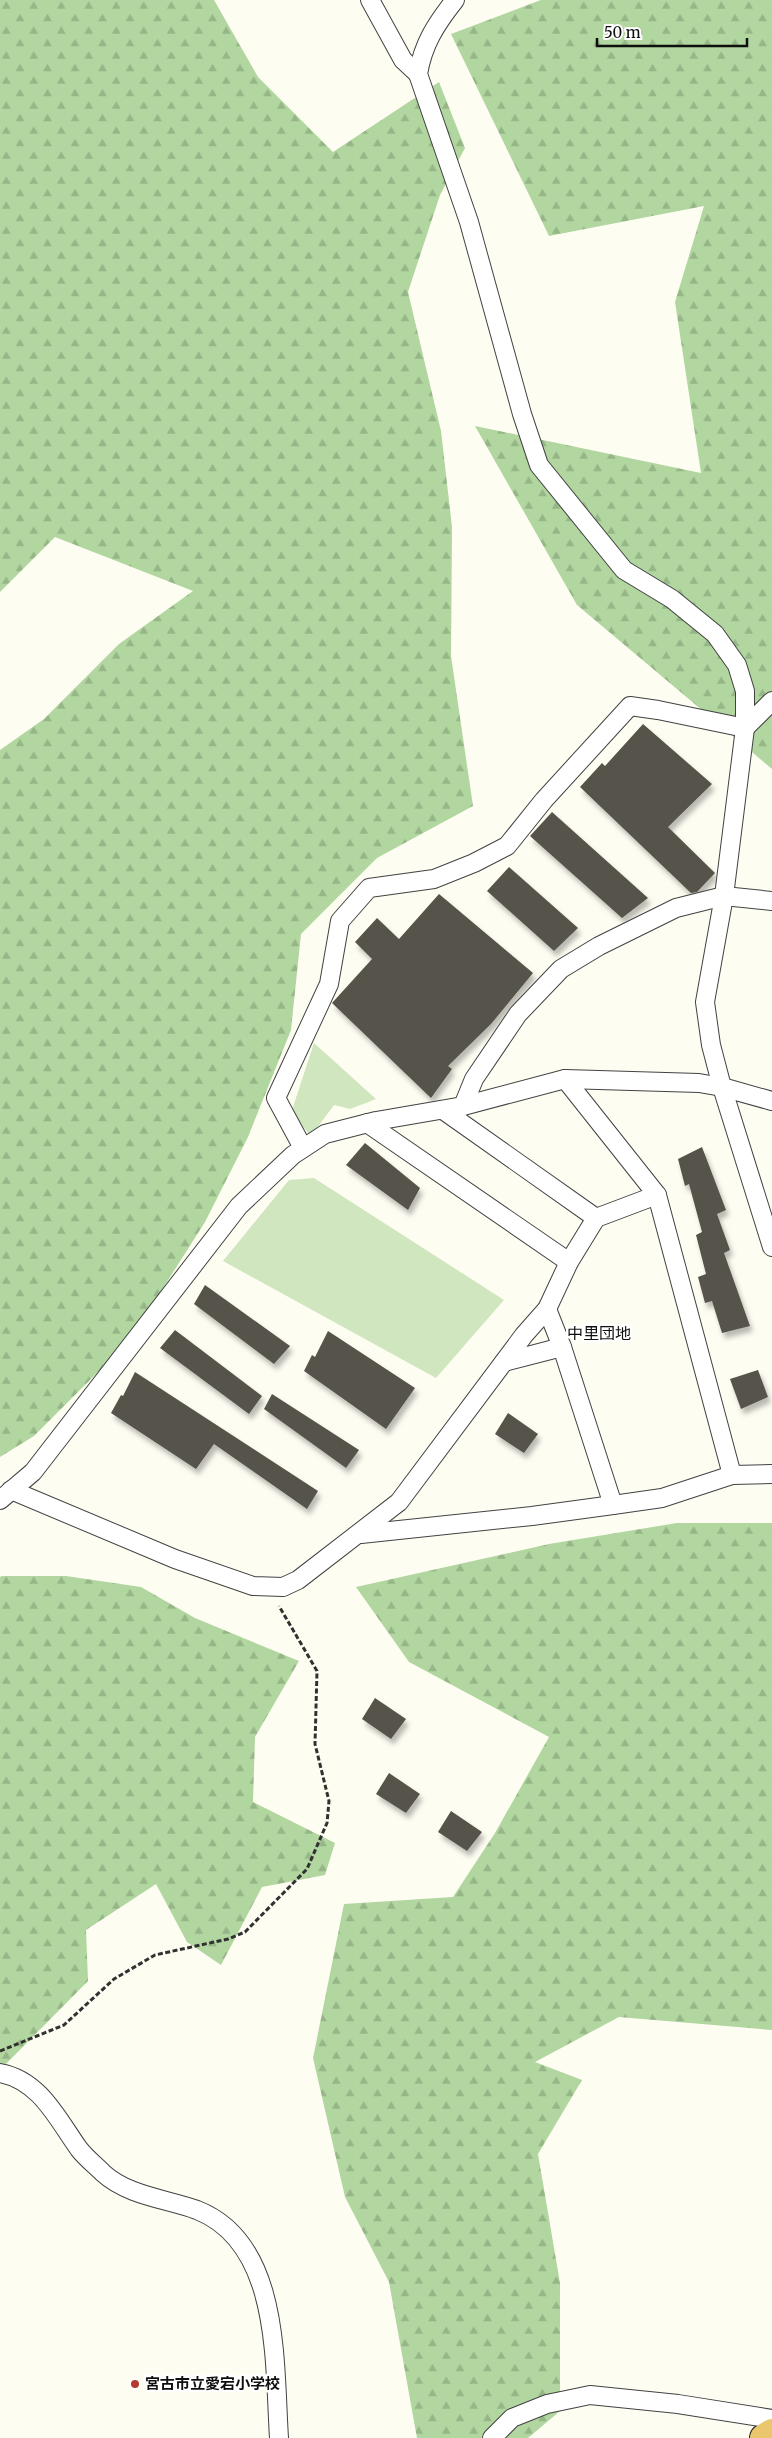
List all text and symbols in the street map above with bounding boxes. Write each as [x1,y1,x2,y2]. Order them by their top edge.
scale bar [597,15,747,47]
text: 50 m [604,23,641,42]
district label: 中里団地 [567,1323,631,1343]
place label: 宮古市立愛宕小学校 [145,2374,280,2393]
marker: 宮古市立愛宕小学校 [129,2378,141,2390]

